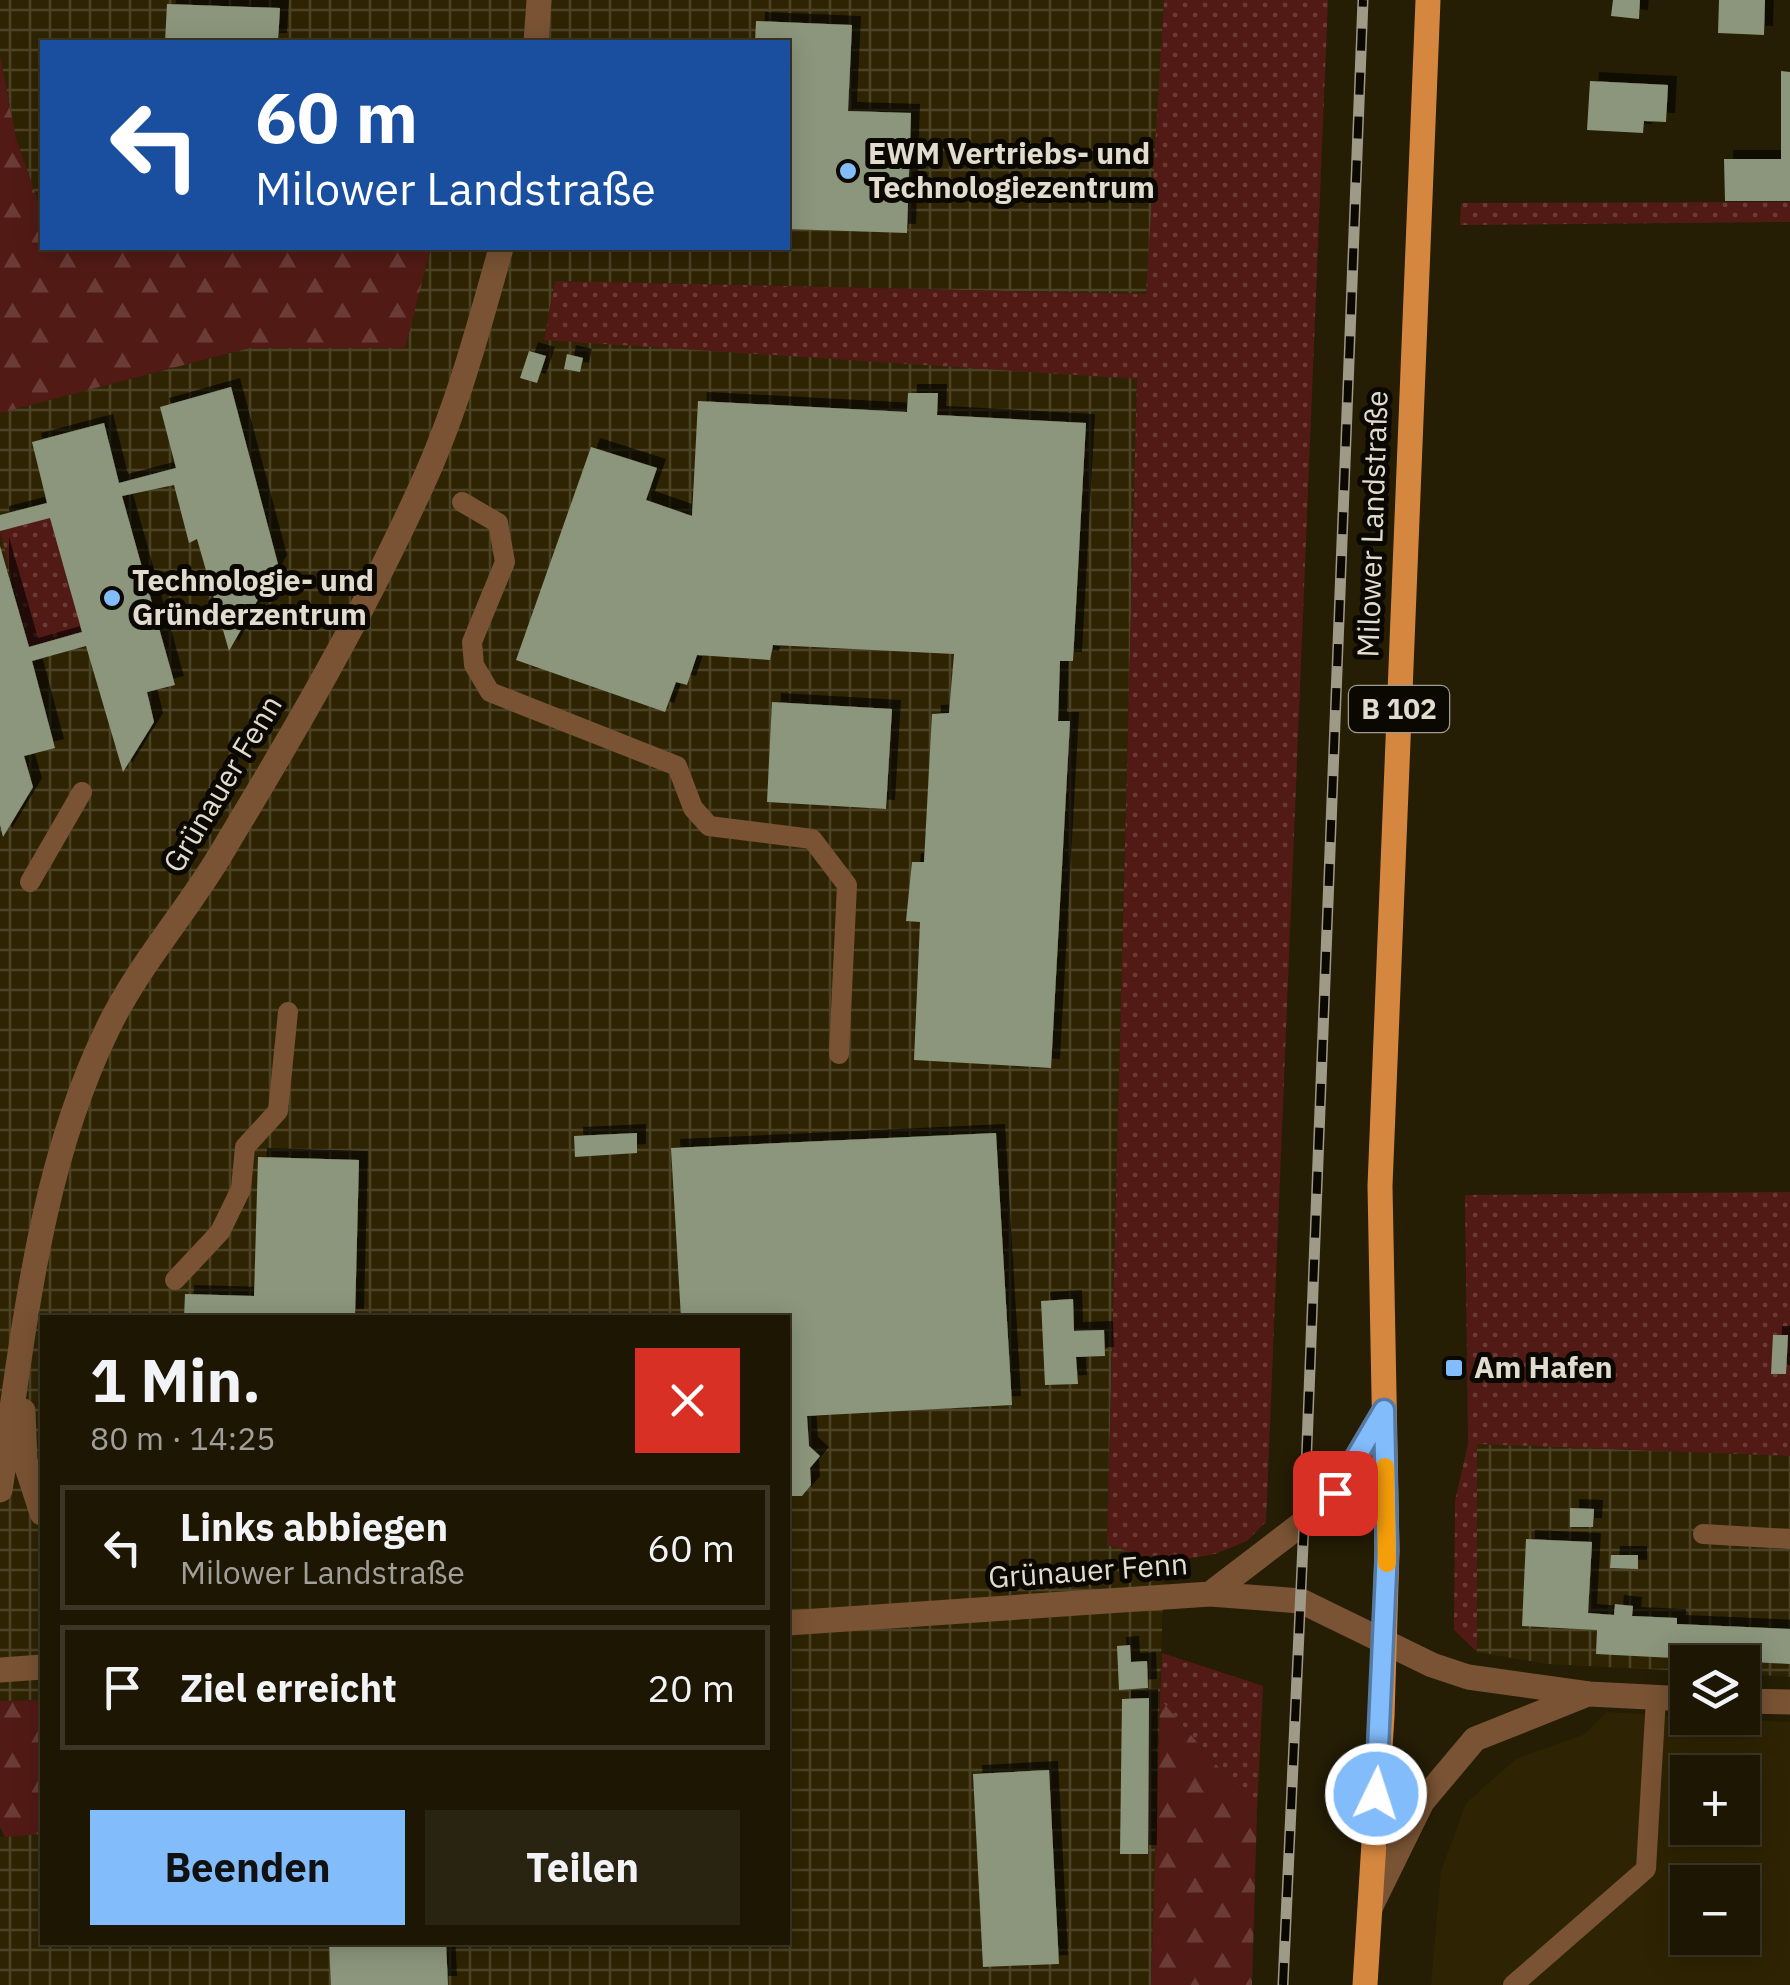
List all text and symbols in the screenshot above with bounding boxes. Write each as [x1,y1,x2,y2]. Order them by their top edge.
text: 60 m [255,71,418,162]
icon: left [90,80,220,210]
place label: EWM Vertriebs- und Technologiezentrum [868,133,1155,206]
text: Milower Landstraße [255,159,656,217]
marker: EWM Vertriebs- und Technologiezentrum [837,160,859,182]
street label: Milower Landstraße [1347,390,1396,658]
place label: Technologie- und Gründerzentrum [132,560,374,633]
marker: Technologie- und Gründerzentrum [101,587,123,609]
road number: B 102 [1349,686,1449,732]
street label: Grünauer Fenn [153,687,290,879]
text: 1 Min. [90,1340,261,1419]
place label: Am Hafen [1474,1347,1613,1386]
button: close [635,1348,740,1453]
marker: Am Hafen [1443,1357,1465,1379]
text: 80 m · 14:25 [90,1417,276,1459]
pin [1293,1451,1378,1536]
icon: arrive [1308,1466,1363,1521]
text: Links abbiegen [180,1502,448,1551]
icon: left [95,1520,150,1575]
text: 60 m [647,1523,735,1572]
street label: Grünauer Fenn [987,1543,1189,1596]
text: Milower Landstraße [180,1551,465,1593]
map controls [1670,1645,1760,1955]
button: layers [1670,1645,1760,1735]
icon: arrive [95,1660,150,1715]
text: Ziel erreicht [180,1663,397,1712]
text: 20 m [647,1663,735,1712]
position arrow [1324,1742,1428,1846]
button: + [1670,1755,1760,1845]
button: Beenden [90,1810,405,1925]
button: Teilen [425,1810,740,1925]
button: − [1670,1865,1760,1955]

